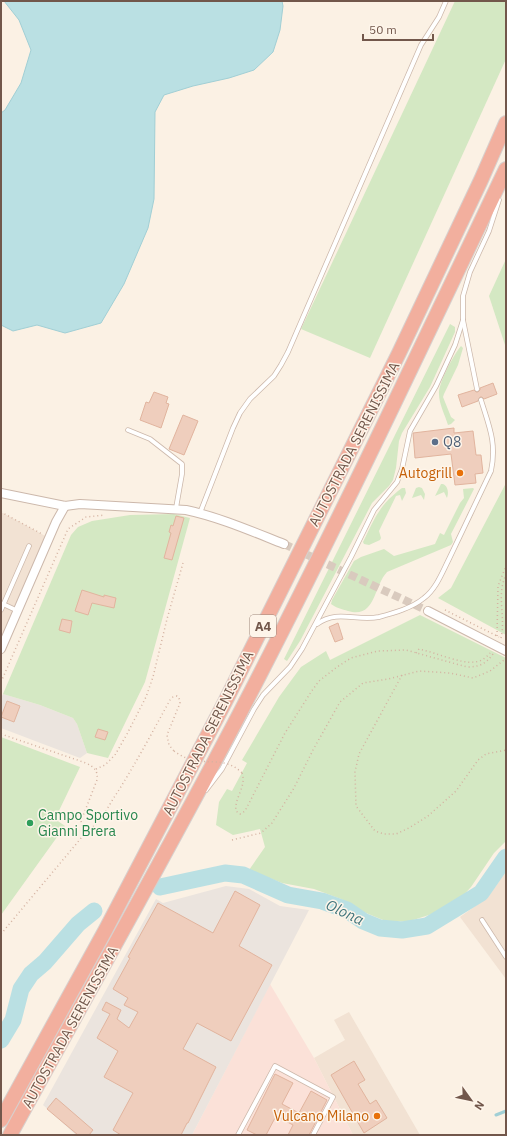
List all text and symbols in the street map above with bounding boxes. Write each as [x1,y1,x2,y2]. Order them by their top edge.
scale bar [363,16,433,42]
text: 50 m [369,22,397,37]
street label: AUTOSTRADA SERENISSIMA [305,359,403,529]
place label: Q8 [443,433,461,451]
marker: Q8 [430,437,440,447]
place label: Autogrill [399,464,452,482]
marker: Autogrill [455,468,465,478]
road number: A4 [250,615,276,637]
street label: AUTOSTRADA SERENISSIMA [159,648,257,818]
place label: Campo Sportivo Gianni Brera [38,806,138,840]
marker: Campo Sportivo Gianni Brera [25,818,35,828]
water label: Olona [323,895,367,929]
street label: AUTOSTRADA SERENISSIMA [18,943,122,1111]
north arrow [451,1080,491,1120]
text: N [471,1098,487,1113]
place label: Vulcano Milano [273,1107,369,1125]
marker: Vulcano Milano [372,1111,382,1121]

